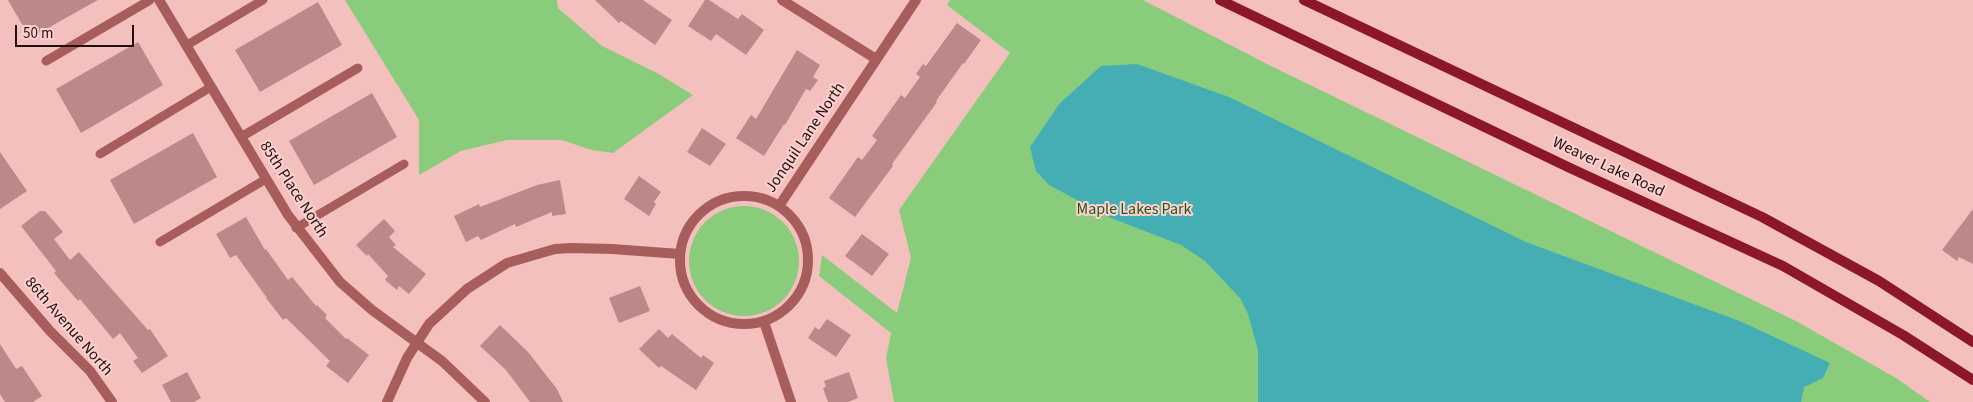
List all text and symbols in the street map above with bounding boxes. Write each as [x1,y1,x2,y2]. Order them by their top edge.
scale bar [18,15,136,47]
text: 50 m [23,23,53,44]
street label: Jonquil Lane North [762,79,850,197]
street label: Weaver Lake Road [1549,134,1667,202]
street label: 85th Place North [255,138,331,242]
park label: Maple Lakes Park [1076,200,1192,220]
street label: 86th Avenue North [20,274,116,380]

